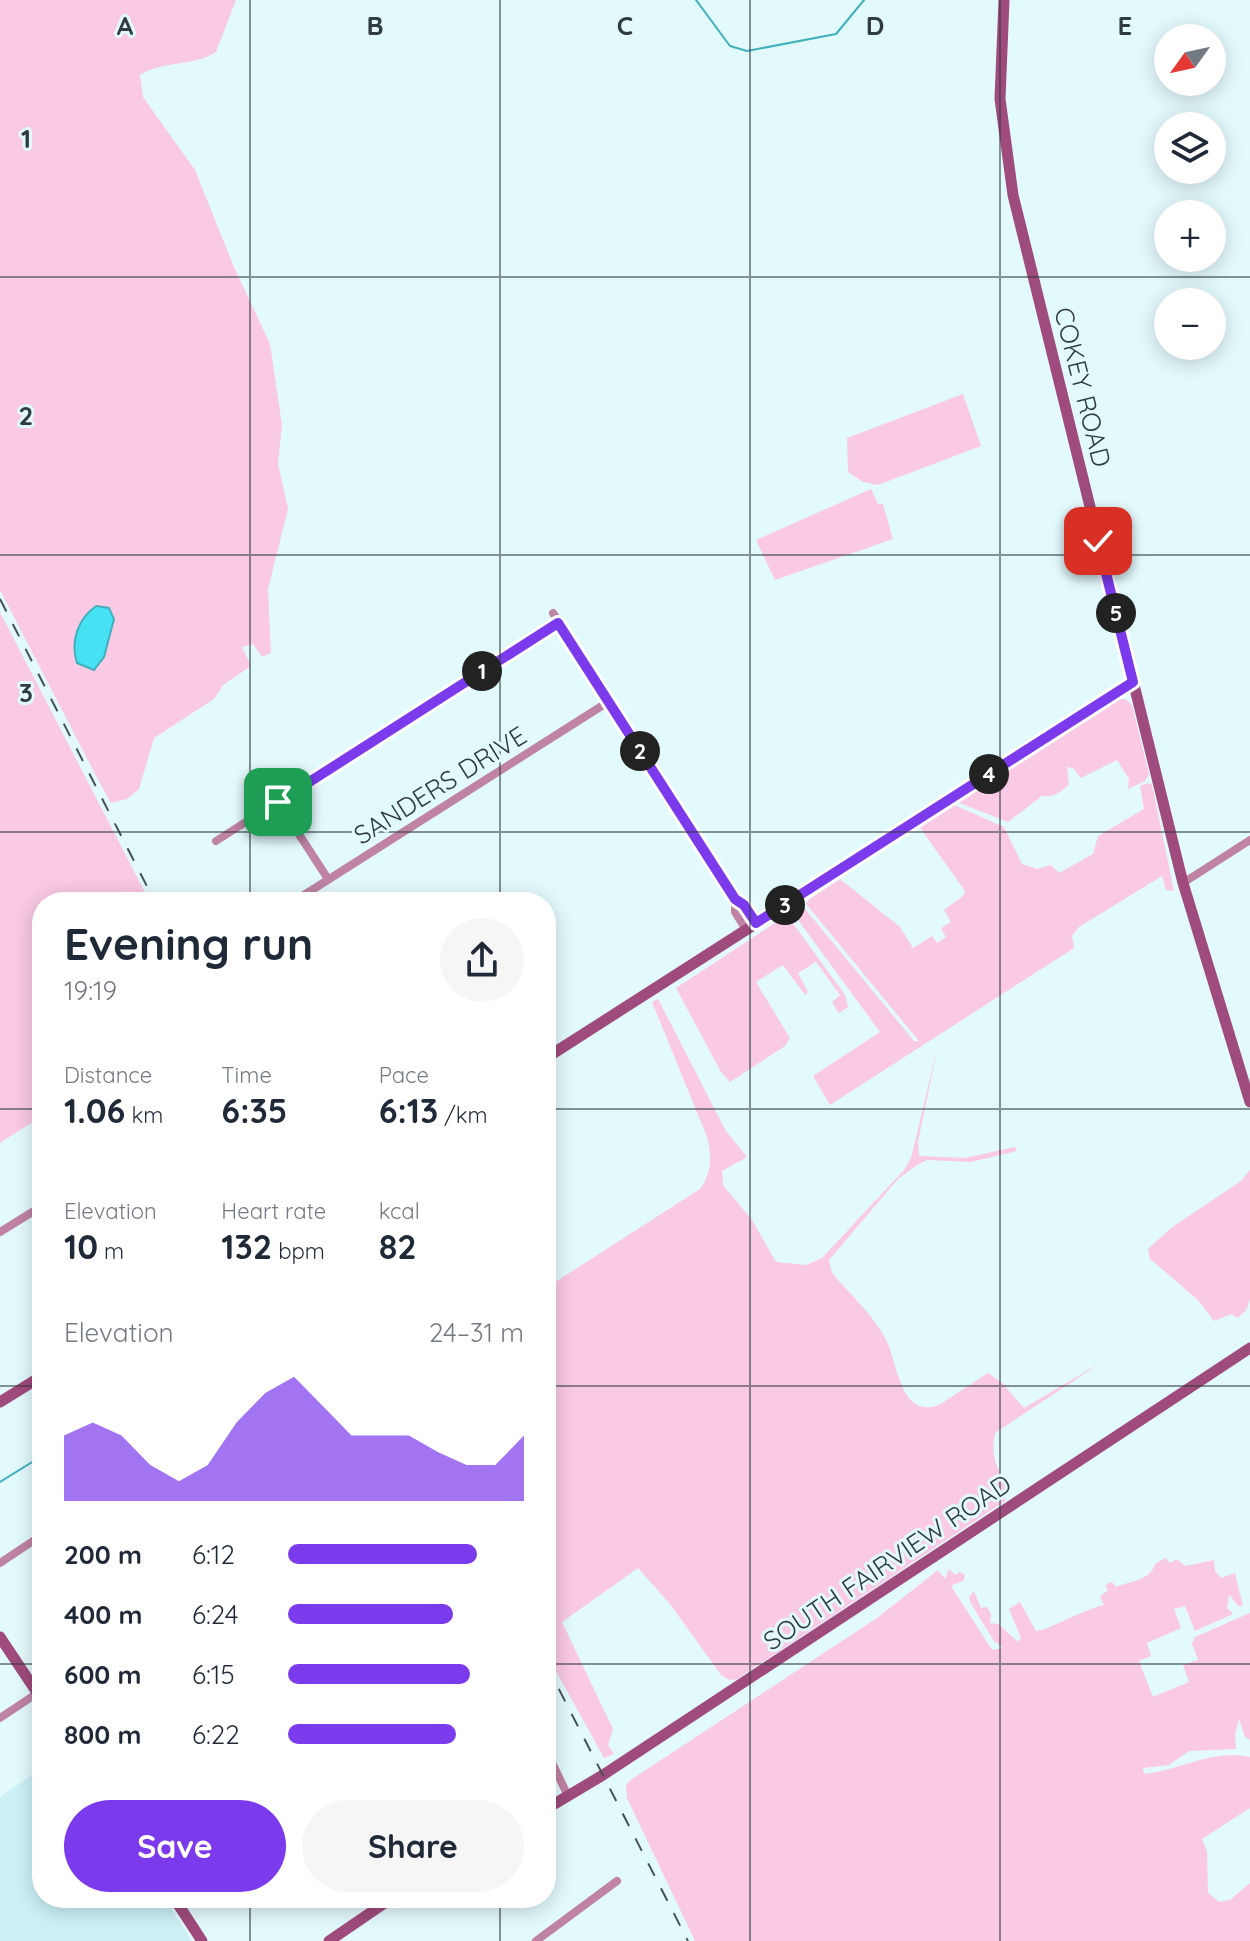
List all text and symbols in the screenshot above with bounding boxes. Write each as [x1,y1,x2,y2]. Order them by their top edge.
text: A [117,9,134,42]
text: B [366,9,384,42]
text: C [617,9,633,42]
text: D [866,9,884,42]
text: E [1118,9,1132,42]
north arrow [1154,24,1226,96]
map controls [1154,24,1226,360]
button: layers [1154,112,1226,184]
text: 1 [21,122,31,155]
button: + [1154,200,1226,272]
button: − [1154,288,1226,360]
street label: COKEY ROAD [1047,304,1119,470]
text: 2 [19,399,33,432]
pin [1064,507,1132,575]
icon: check [1076,519,1120,563]
pin: 5 [1096,593,1136,633]
text: 5 [1110,599,1122,627]
pin: 1 [462,651,502,691]
text: 1 [478,657,486,685]
text: 3 [19,676,33,709]
street label: SANDERS DRIVE [347,719,533,851]
pin: 2 [620,731,660,771]
text: 2 [634,737,646,765]
pin: 4 [969,754,1009,794]
text: 4 [983,760,995,788]
pin [244,768,312,836]
icon: arrive [256,780,300,824]
pin: 3 [765,885,805,925]
text: 3 [779,891,791,919]
text: Evening run [64,916,313,971]
button: share [440,918,524,1002]
text: 19:19 [64,974,117,1007]
text: Distance [64,1061,152,1089]
text: Time [221,1061,272,1089]
text: Pace [379,1061,429,1089]
text: 1.06 [64,1089,125,1132]
text: 6:35 [221,1089,287,1132]
text: 6:13 [379,1089,438,1132]
text: km [125,1101,163,1129]
text: /km [438,1101,488,1129]
text: Elevation [64,1197,157,1225]
text: Heart rate [221,1197,326,1225]
text: kcal [379,1197,420,1225]
text: 10 [64,1225,98,1268]
text: 132 [221,1225,272,1268]
text: 82 [379,1225,417,1268]
text: m [98,1237,124,1265]
text: bpm [272,1237,325,1265]
text: Elevation [64,1316,174,1349]
text: 24–31 m [429,1316,524,1349]
street label: SOUTH FAIRVIEW ROAD [757,1467,1017,1657]
text: 200 m [64,1538,142,1571]
text: 6:12 [192,1538,235,1571]
text: 400 m [64,1598,142,1631]
text: 6:24 [192,1598,239,1631]
text: 600 m [64,1658,142,1691]
text: 6:15 [192,1658,235,1691]
text: 800 m [64,1718,141,1751]
text: 6:22 [192,1718,240,1751]
button: Save [64,1800,286,1892]
button: Share [302,1800,524,1892]

